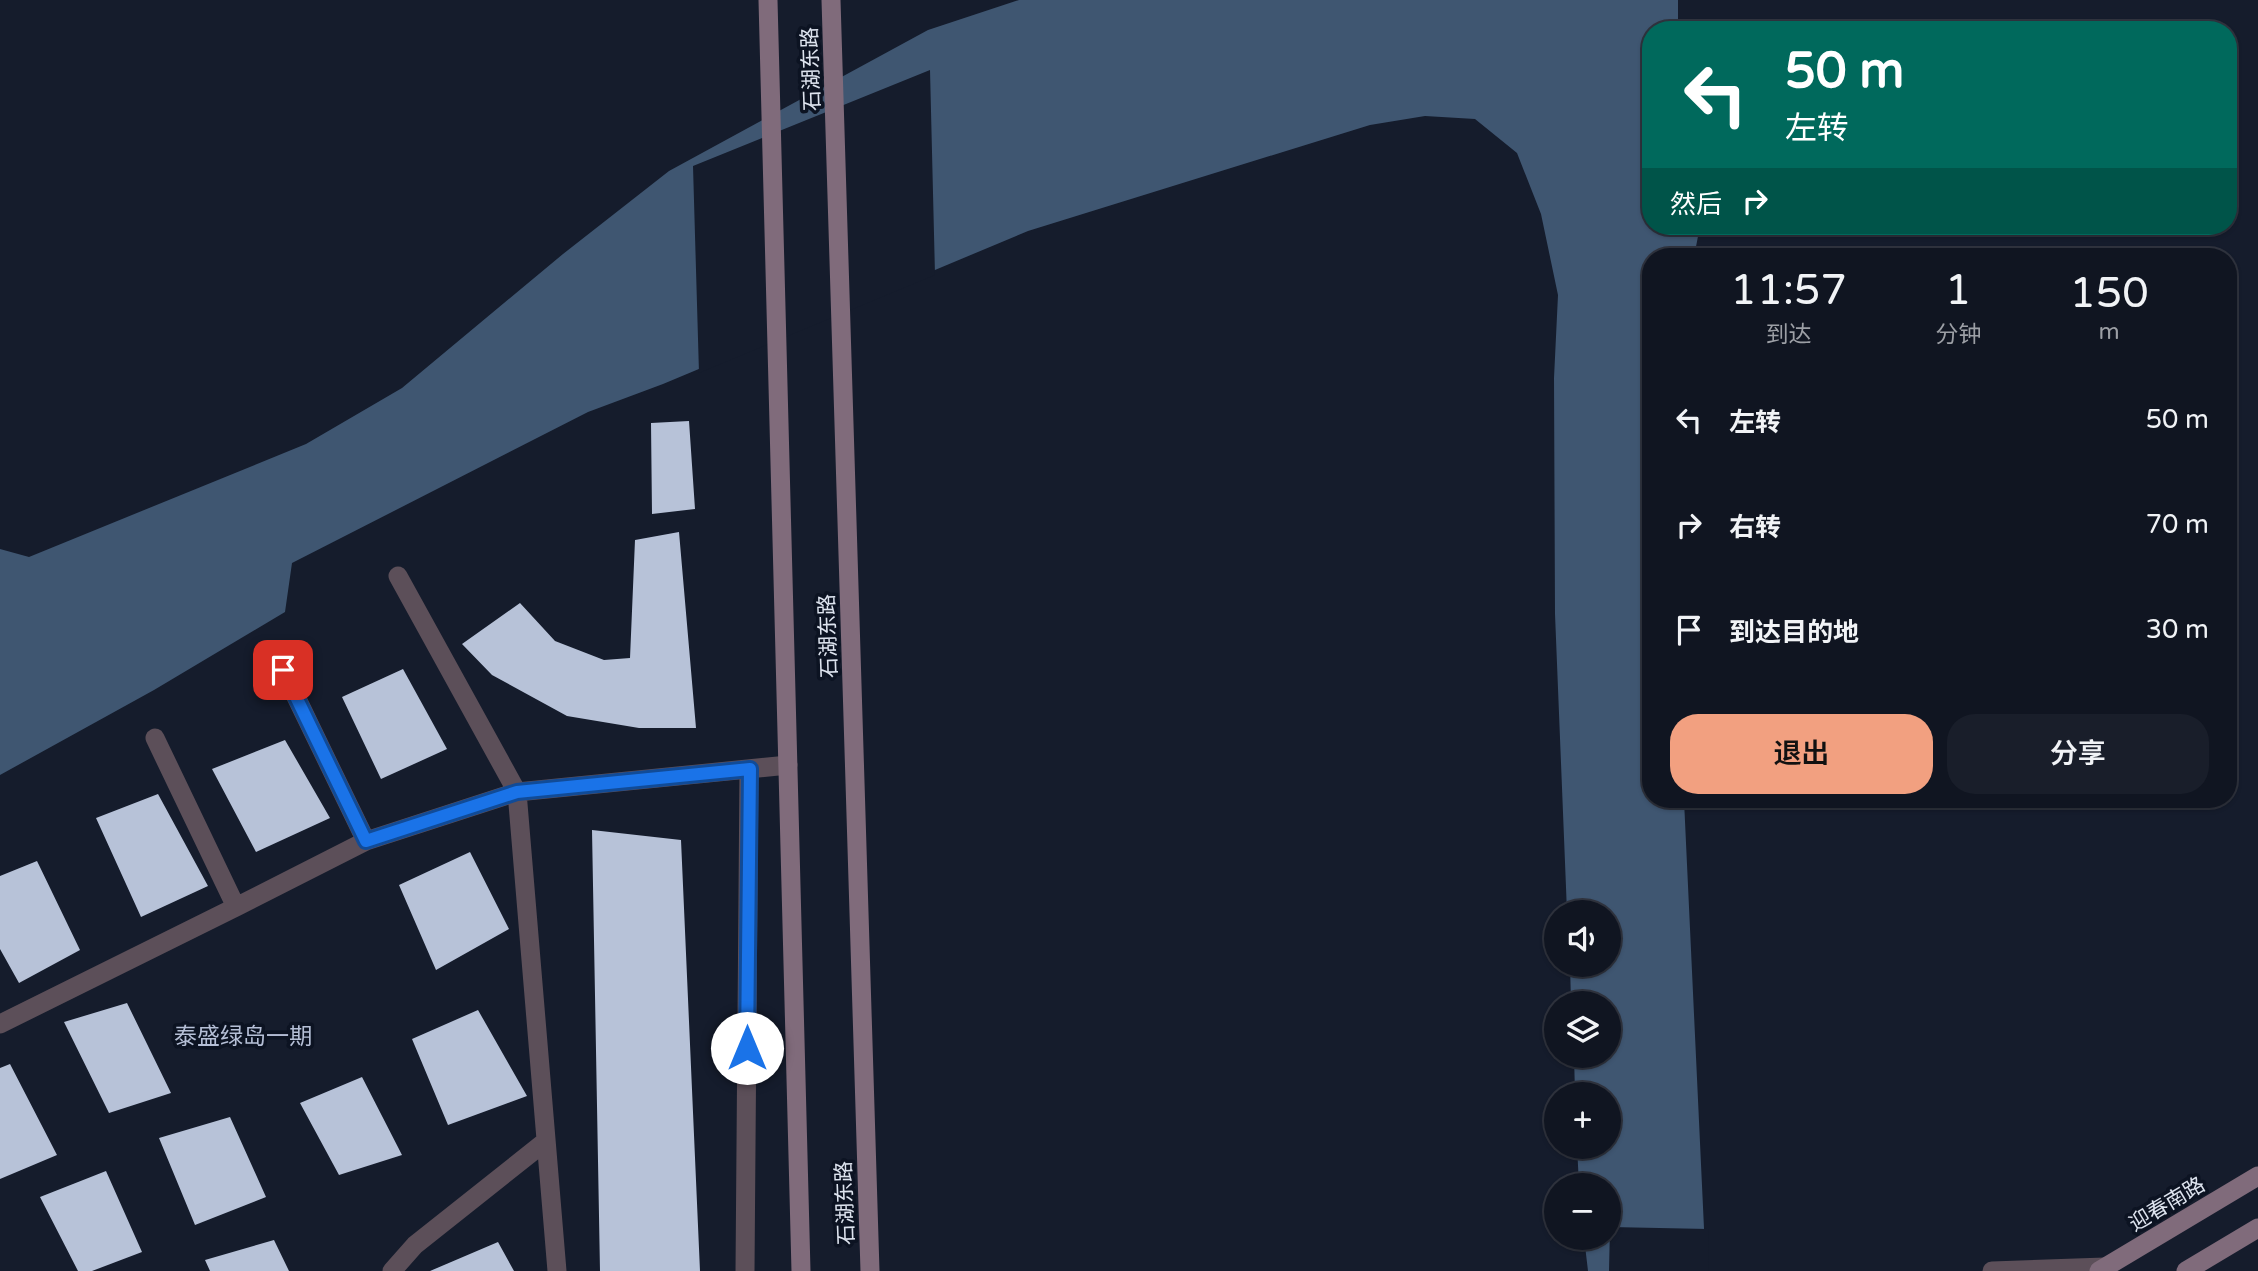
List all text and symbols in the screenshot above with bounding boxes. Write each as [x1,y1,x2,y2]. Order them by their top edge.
street label: 石湖东路 [798,27,825,111]
text: 50 m [1785,42,1904,101]
icon: left [1670,49,1761,140]
text: 左转 [1785,110,1849,148]
icon: right [1736,182,1774,220]
text: 然后 [1670,189,1722,220]
text: 11:57 [1730,265,1847,316]
text: 1 [1945,265,1971,316]
text: 150 [2069,268,2149,319]
text: m [2098,318,2120,346]
text: 到达 [1766,321,1812,349]
text: 分钟 [1935,321,1981,349]
icon: left [1670,401,1708,439]
text: 50 m [2146,404,2209,435]
text: 左转 [1729,407,1781,438]
icon: right [1670,506,1708,544]
text: 70 m [2146,509,2209,540]
text: 右转 [1729,512,1781,543]
street label: 石湖东路 [815,594,842,678]
icon: arrive [1670,611,1708,649]
text: 30 m [2146,614,2209,645]
text: 到达目的地 [1729,617,1859,648]
pin [253,640,313,700]
icon: arrive [264,651,302,689]
button: 退出 [1670,714,1933,794]
button: 分享 [1947,714,2209,794]
map controls [1544,900,1621,1250]
button: sound [1544,900,1621,977]
button: layers [1544,991,1621,1068]
position arrow [710,1011,784,1085]
district label: 泰盛绿岛一期 [174,1023,312,1051]
button: + [1544,1082,1621,1159]
street label: 石湖东路 [832,1161,859,1245]
street label: 迎春南路 [2125,1172,2210,1237]
button: − [1544,1173,1621,1250]

